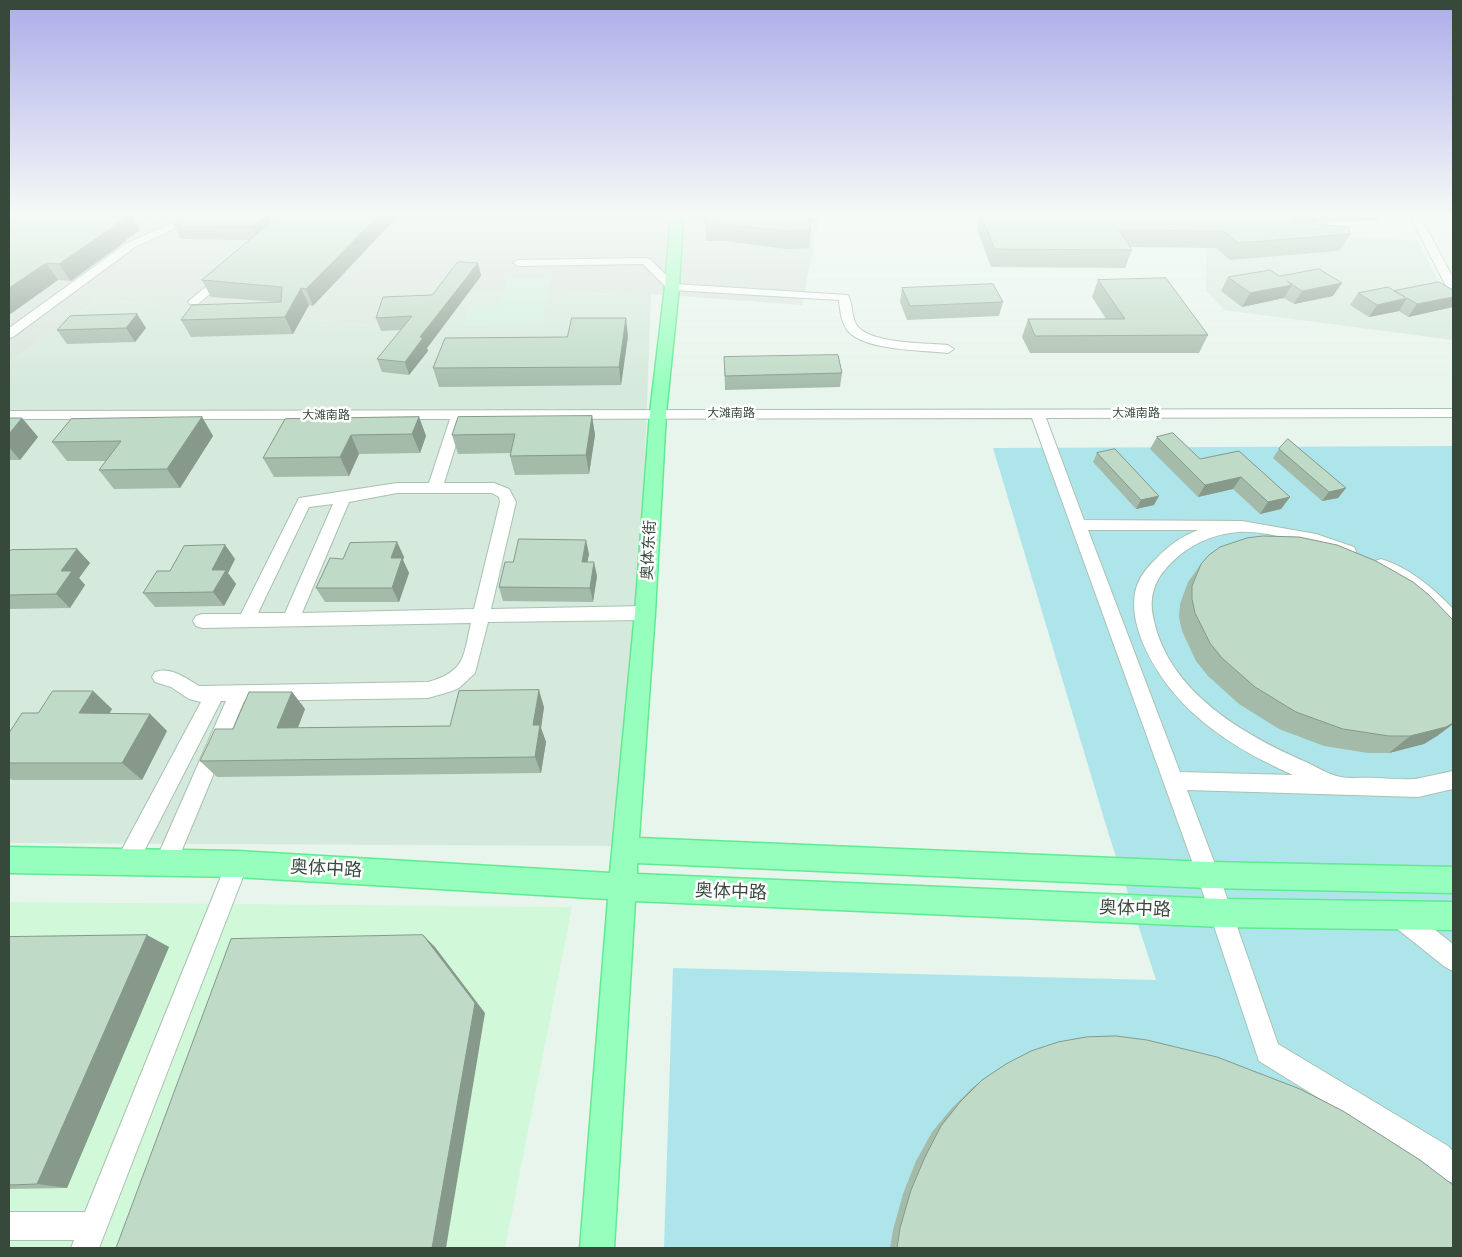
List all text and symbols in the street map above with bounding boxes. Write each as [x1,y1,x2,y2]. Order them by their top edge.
street label: 大滩南路 [707,406,755,420]
street label: 大滩南路 [1112,406,1160,420]
street label: 大滩南路 [302,408,350,422]
street label: 奥体东街 [638,520,660,580]
street label: 奥体中路 [289,856,363,882]
street label: 奥体中路 [695,880,767,904]
street label: 奥体中路 [1099,897,1171,921]

